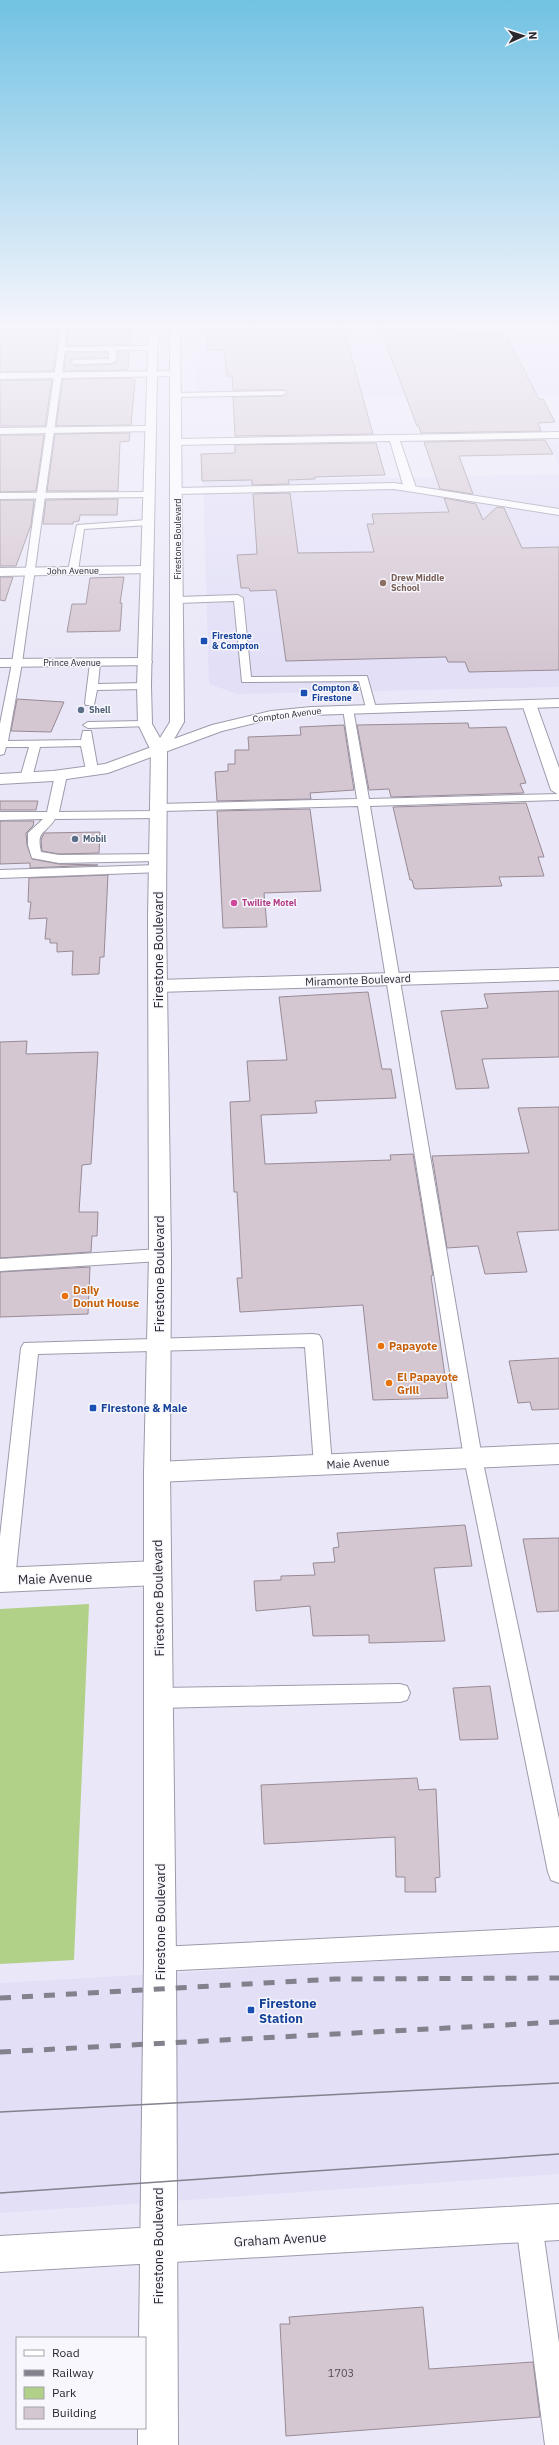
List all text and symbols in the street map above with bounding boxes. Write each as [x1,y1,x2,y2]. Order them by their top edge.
north arrow [503,16,543,56]
text: N [526,31,540,40]
street label: Firestone Boulevard [172,498,183,580]
street label: John Avenue [47,565,99,576]
place label: Drew Middle School [391,572,444,593]
marker: Drew Middle School [378,578,388,588]
place label: Firestone & Compton [212,630,259,651]
marker: Firestone & Compton [199,636,209,646]
street label: Prince Avenue [43,657,101,668]
place label: Compton & Firestone [312,682,359,703]
marker: Compton & Firestone [299,688,309,698]
place label: Shell [89,704,111,715]
marker: Shell [76,705,86,715]
street label: Compton Avenue [252,705,322,724]
place label: Mobil [83,833,106,844]
marker: Mobil [70,834,80,844]
street label: Firestone Boulevard [150,891,167,1009]
place label: Twilite Motel [242,897,297,908]
marker: Twilite Motel [229,898,239,908]
street label: Miramonte Boulevard [305,971,411,989]
street label: Firestone Boulevard [151,1215,168,1333]
place label: Daily Donut House [73,1283,139,1310]
marker: Daily Donut House [60,1291,70,1301]
place label: Papayote [389,1339,437,1353]
marker: Papayote [376,1341,386,1351]
place label: El Papayote Grill [397,1370,458,1397]
marker: El Papayote Grill [384,1378,394,1388]
place label: Firestone & Maie [101,1401,187,1415]
marker: Firestone & Maie [88,1403,98,1413]
street label: Maie Avenue [326,1454,390,1472]
street label: Firestone Boulevard [149,1539,168,1657]
street label: Maie Avenue [18,1569,92,1588]
street label: Firestone Boulevard [152,1863,169,1981]
place label: Firestone Station [259,1995,317,2027]
marker: Firestone Station [246,2005,256,2015]
street label: Firestone Boulevard [150,2187,167,2305]
street label: Graham Avenue [233,2229,327,2250]
legend [16,2337,146,2429]
text: Road [52,2345,80,2360]
text: Railway [52,2365,94,2380]
house number: 1703 [328,2366,354,2380]
text: Park [52,2385,77,2400]
text: Building [52,2405,97,2420]

